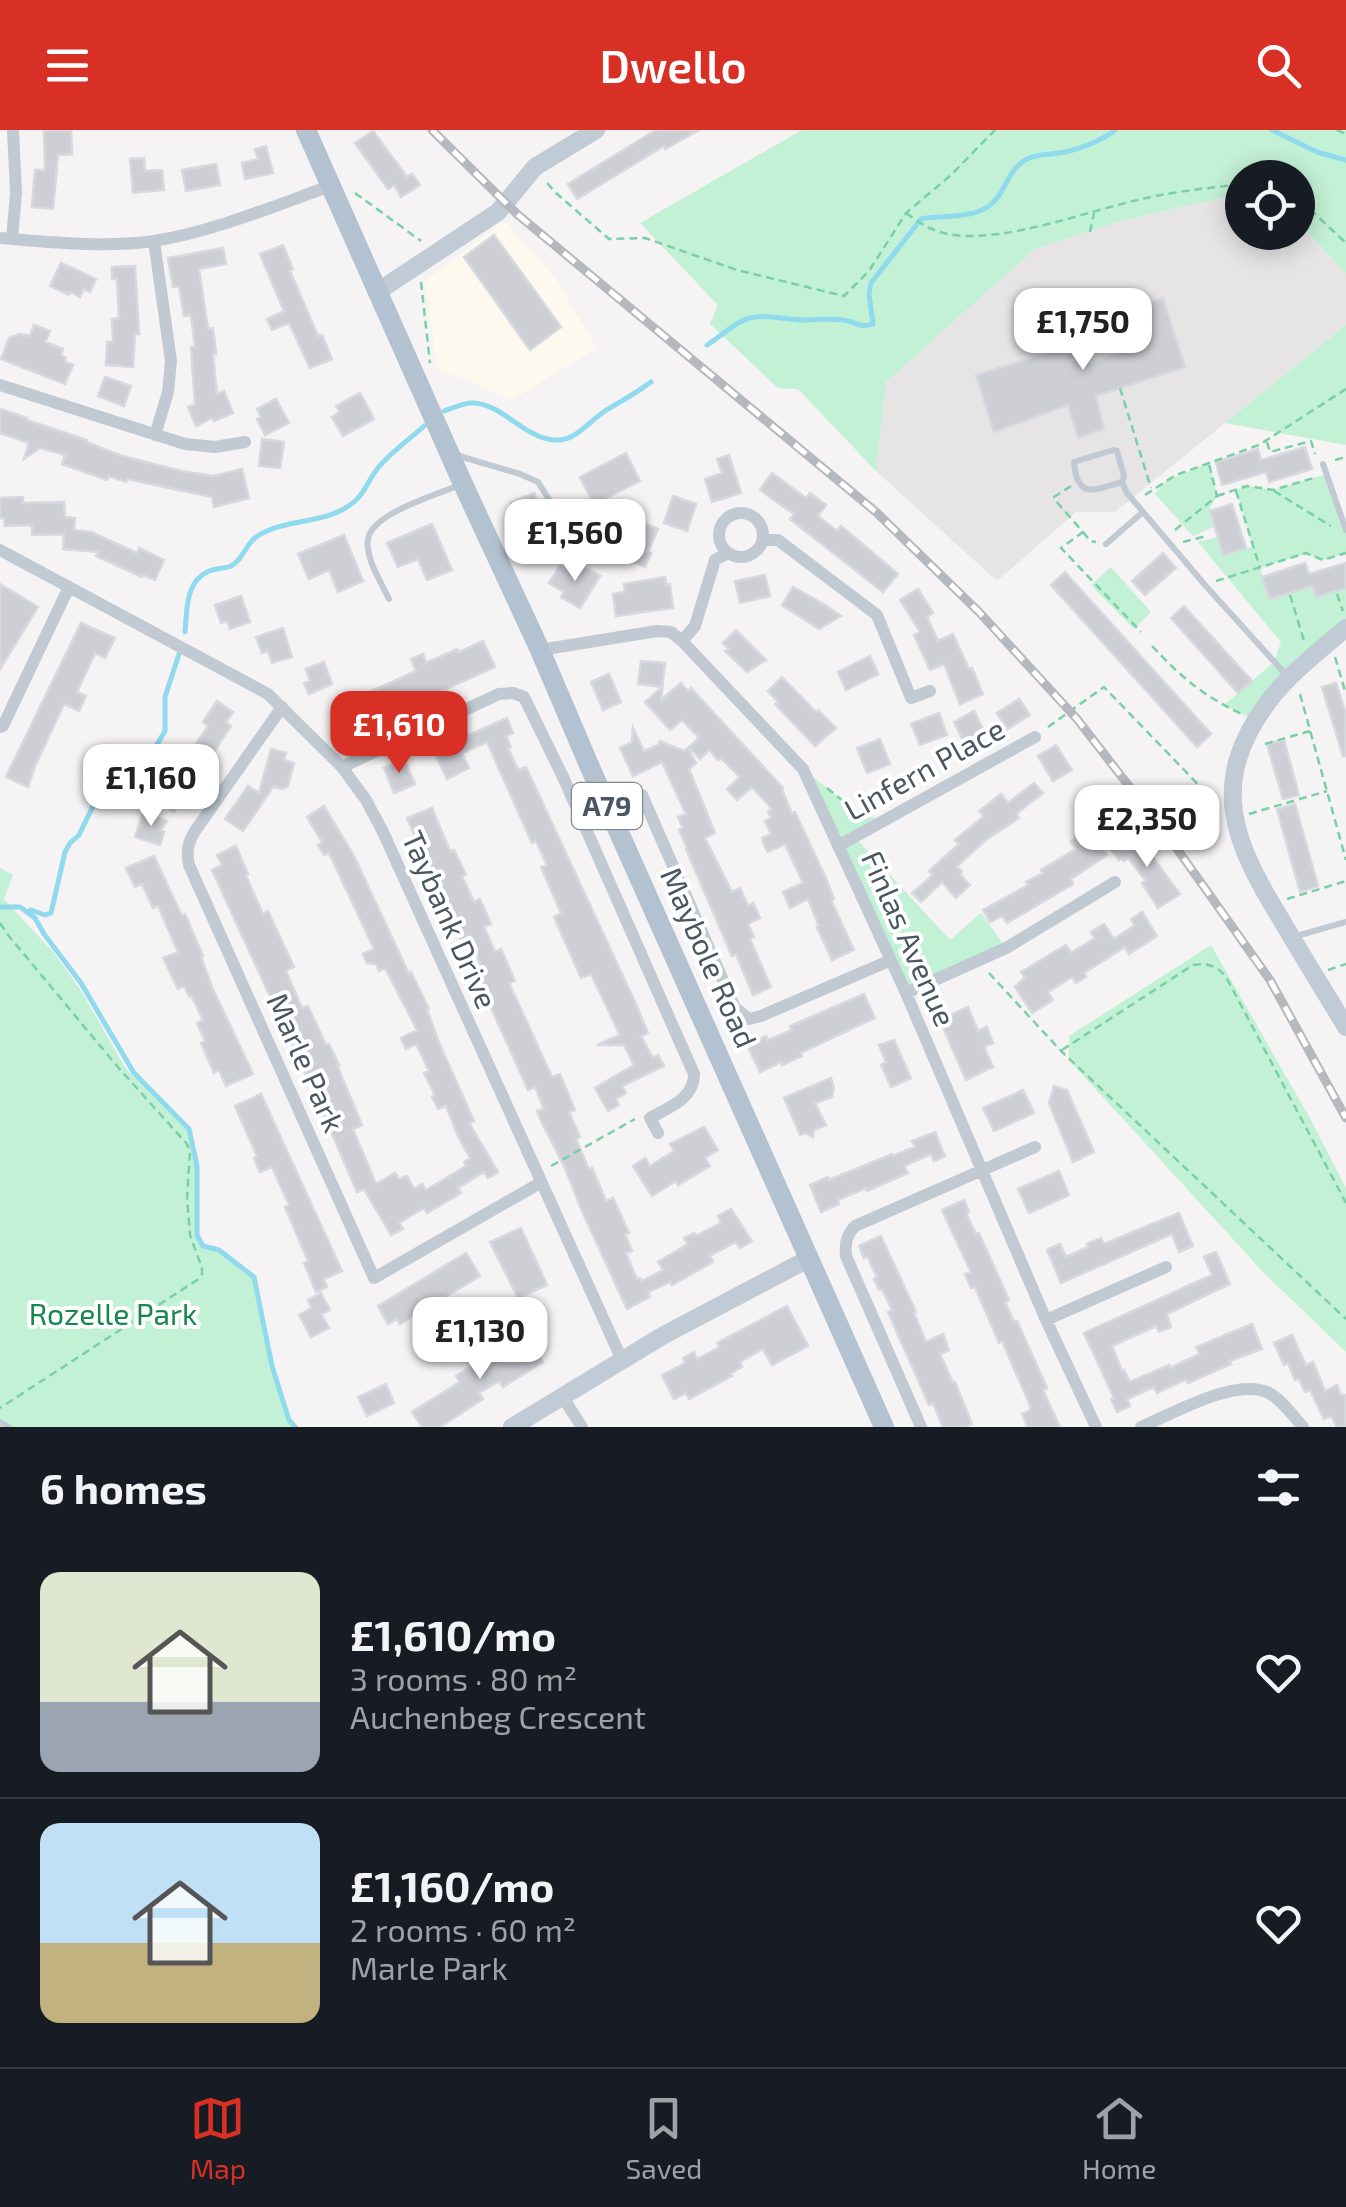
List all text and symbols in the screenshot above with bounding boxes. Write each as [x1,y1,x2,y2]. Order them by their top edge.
icon: menu [40,38,95,93]
text: Dwello [599,38,747,92]
icon: search [1251,38,1306,93]
map controls [1225,160,1315,250]
button: locate [1225,160,1315,250]
pin: £1,750 [1002,288,1164,373]
text: £1,750 [1036,301,1130,339]
pin: £1,560 [494,499,656,584]
text: £1,560 [526,512,624,550]
pin: £1,610 [318,691,480,776]
text: £1,610 [352,704,446,742]
street label: Linfern Place [838,710,1010,827]
pin: £1,160 [70,744,232,829]
text: £1,160 [105,757,197,795]
road number: A79 [572,783,642,829]
pin: £2,350 [1066,785,1228,870]
text: £2,350 [1096,798,1198,836]
street label: Taybank Drive [396,825,506,1014]
street label: Finlas Avenue [855,845,965,1031]
street label: Maybole Road [654,861,766,1053]
street label: Marle Park [260,987,353,1137]
park label: Rozelle Park [29,1295,197,1331]
pin: £1,130 [399,1297,561,1382]
text: £1,130 [434,1310,526,1348]
icon: filters [1251,1460,1306,1515]
text: 6 homes [40,1462,207,1512]
text: £1,610/mo [350,1609,556,1659]
icon: home [120,1612,240,1732]
icon: heart [1251,1645,1306,1700]
text: 3 rooms · 80 m² [350,1659,577,1697]
text: Auchenbeg Crescent [350,1697,646,1735]
text: £1,160/mo [350,1860,554,1910]
icon: home [120,1863,240,1983]
icon: heart [1251,1896,1306,1951]
text: 2 rooms · 60 m² [350,1910,576,1948]
text: Marle Park [350,1948,508,1986]
tab: Map [190,2091,246,2185]
tab: Saved [626,2091,702,2185]
tab: Home [1082,2091,1156,2185]

